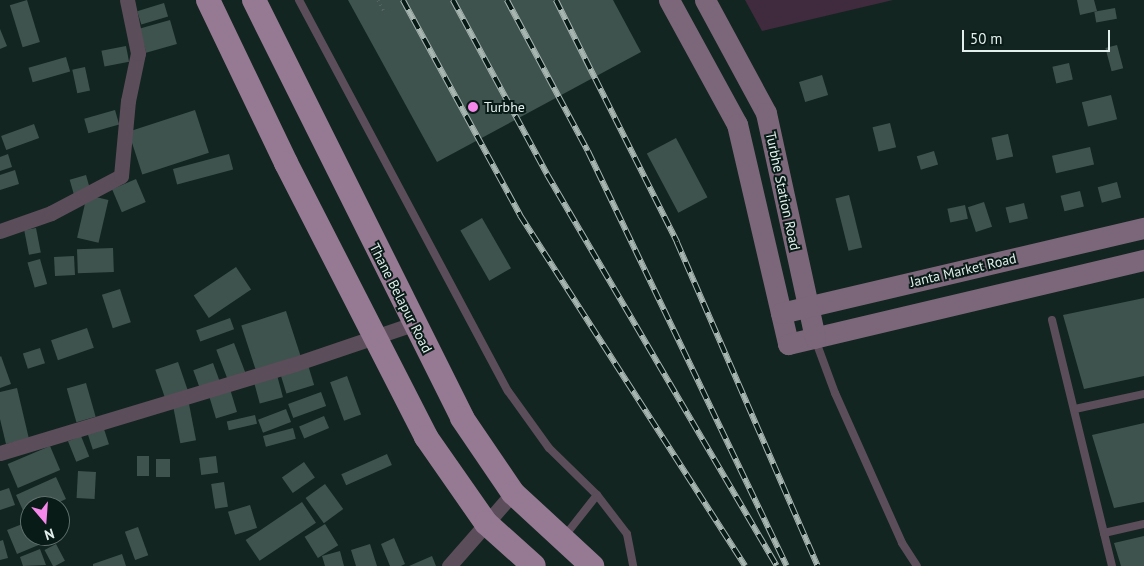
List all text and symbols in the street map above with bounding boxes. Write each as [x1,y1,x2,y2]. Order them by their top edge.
scale bar [964,20,1112,52]
text: 50 m [970,29,1003,48]
place label: Turbhe [484,99,525,115]
marker: Turbhe [466,100,480,114]
street label: Turbhe Station Road [762,130,804,252]
street label: Thane Belapur Road [366,241,436,355]
street label: Janta Market Road [908,250,1018,290]
north arrow [20,496,70,546]
text: N [42,524,56,544]

